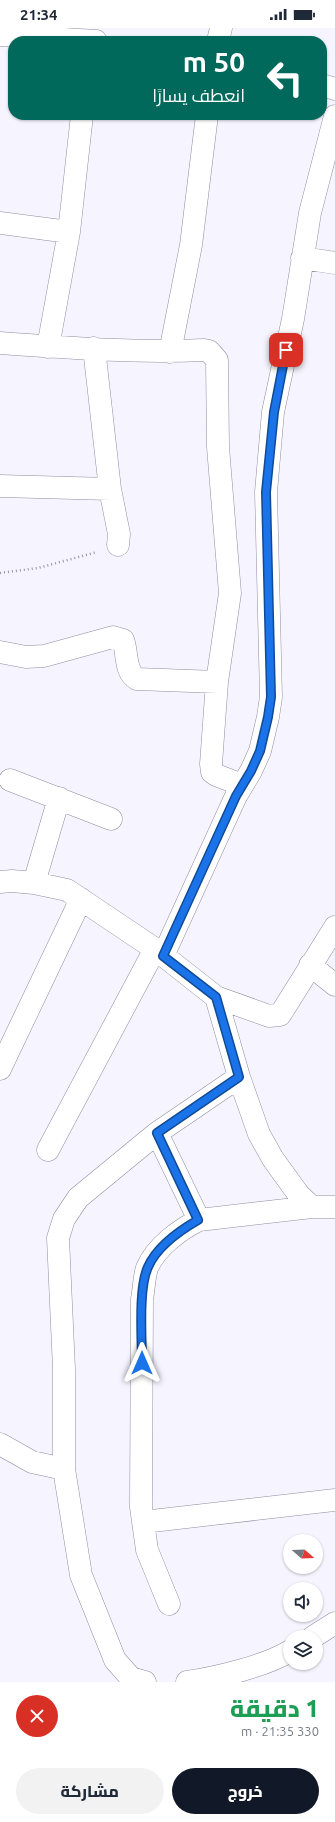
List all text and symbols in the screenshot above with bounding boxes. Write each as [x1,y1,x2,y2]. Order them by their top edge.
text: 21:34 [20,6,58,23]
text: 50 m [183,46,245,77]
icon: left [259,52,311,104]
text: انعطف يسارًا [152,85,245,105]
pin [269,333,303,367]
icon: arrive [275,339,297,361]
position arrow [121,1342,163,1384]
north arrow [283,1534,323,1574]
map controls [283,1534,323,1670]
button: sound [283,1582,323,1622]
button: layers [283,1630,323,1670]
button: close [16,1695,58,1737]
text: 1 دقيقة [230,1695,319,1722]
text: 330 m · 21:35 [241,1724,319,1738]
button: مشاركة [16,1768,164,1814]
button: خروج [172,1768,319,1814]

